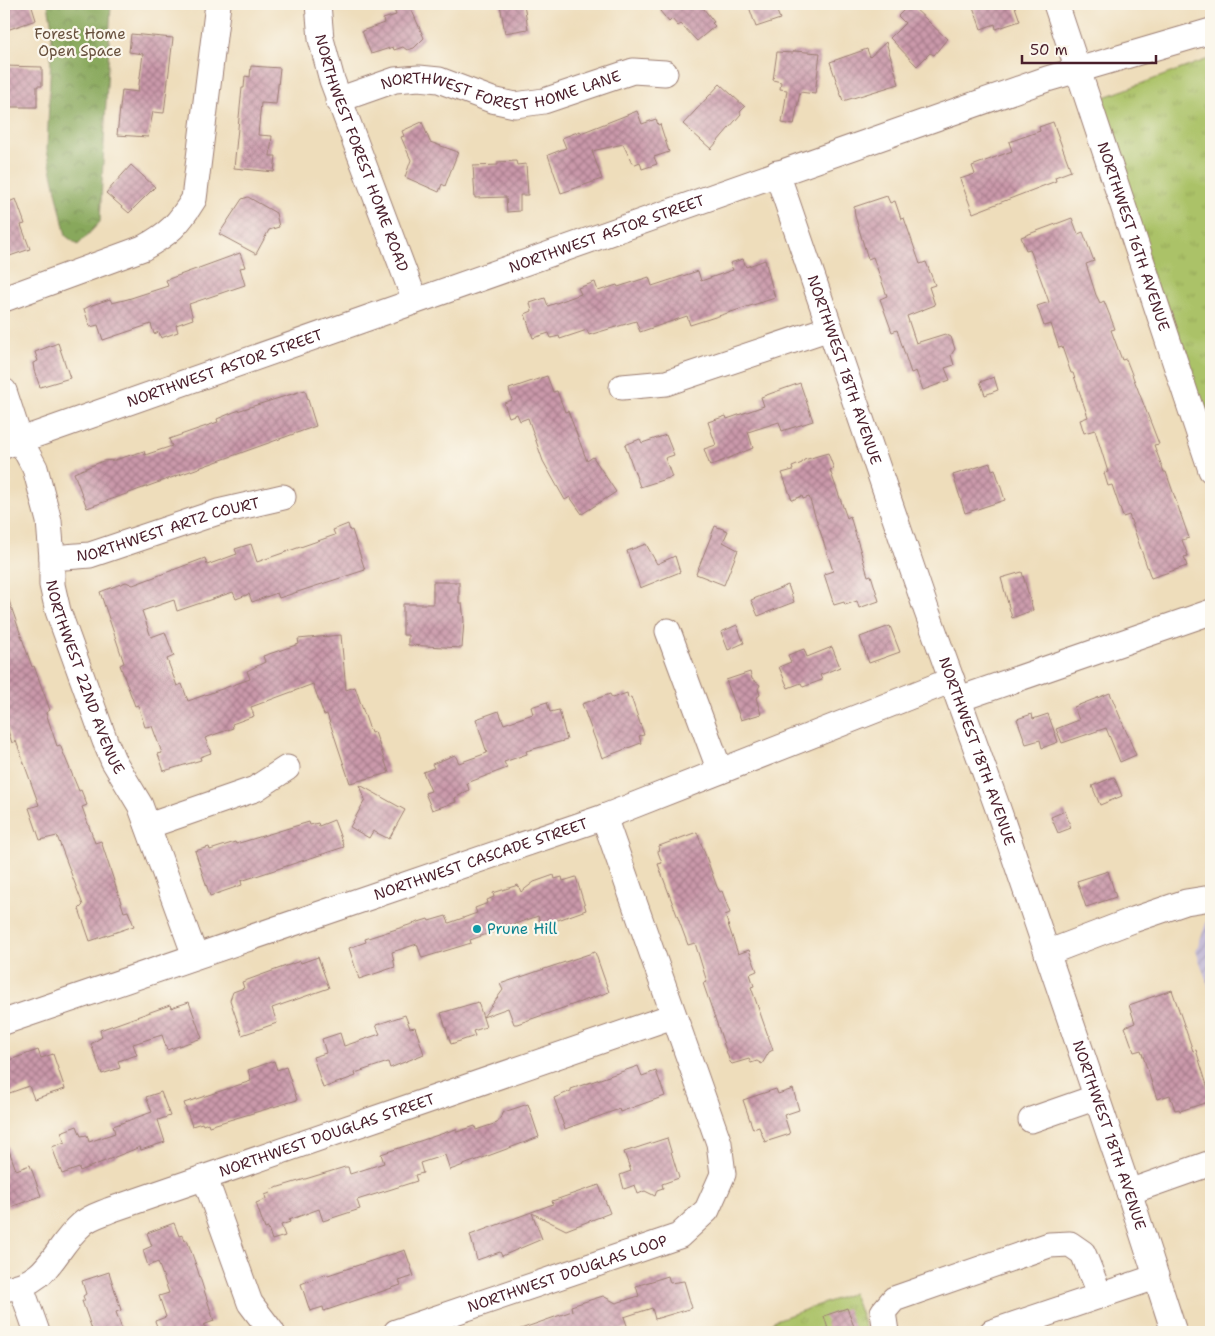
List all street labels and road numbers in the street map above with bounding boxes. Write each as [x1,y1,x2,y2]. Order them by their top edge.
street label: NORTHWEST FOREST HOME ROAD [310,32,413,275]
street label: NORTHWEST FOREST HOME LANE [378,66,623,115]
street label: NORTHWEST 16TH AVENUE [1093,139,1174,334]
street label: NORTHWEST ASTOR STREET [506,190,708,278]
street label: NORTHWEST 18TH AVENUE [803,272,886,467]
street label: NORTHWEST ASTOR STREET [124,325,325,412]
street label: NORTHWEST ARTZ COURT [75,493,262,566]
street label: NORTHWEST 22ND AVENUE [41,578,129,778]
street label: NORTHWEST 18TH AVENUE [934,654,1020,848]
street label: NORTHWEST CASCADE STREET [371,813,591,905]
street label: NORTHWEST 18TH AVENUE [1068,1038,1151,1233]
street label: NORTHWEST DOUGLAS STREET [216,1089,438,1182]
street label: NORTHWEST DOUGLAS LOOP [465,1231,670,1317]

